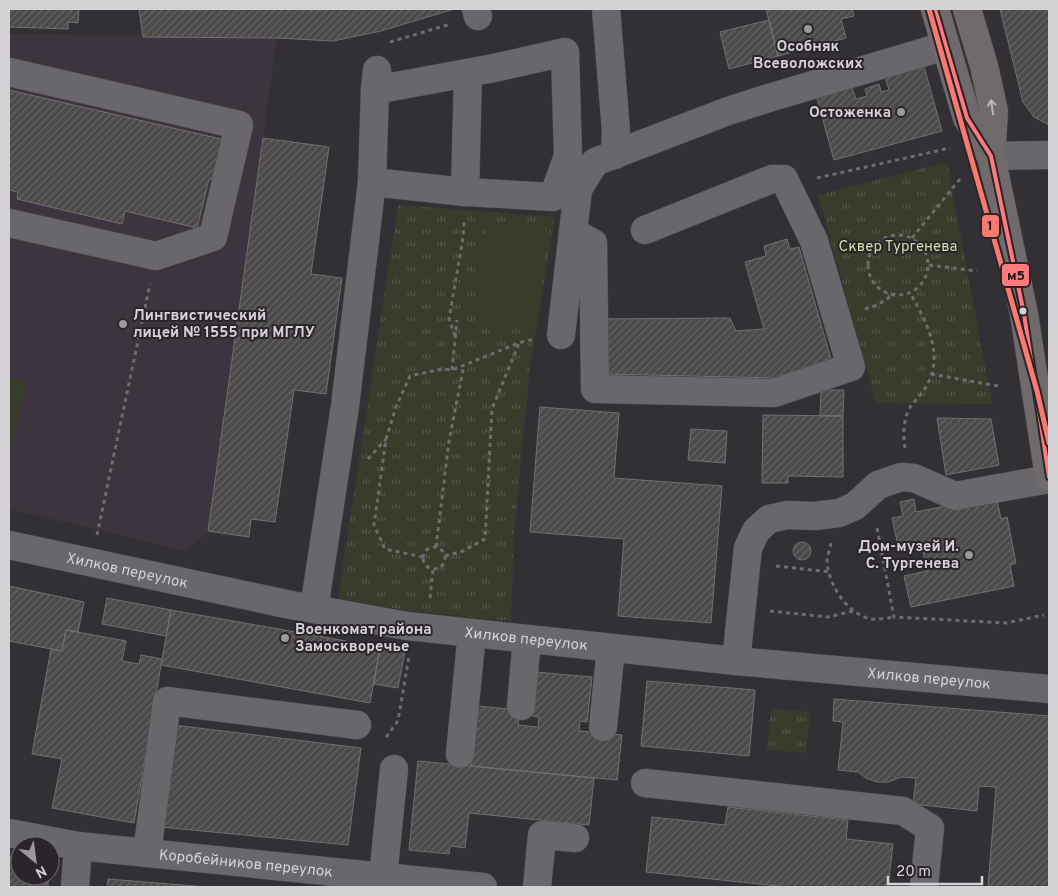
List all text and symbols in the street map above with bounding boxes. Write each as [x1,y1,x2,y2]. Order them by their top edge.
marker: Особняк Всеволожских [802,23,814,35]
place label: Особняк Всеволожских [753,38,863,74]
one-way arrow [987,100,997,116]
place label: Остоженка [809,104,891,123]
marker: Остоженка [895,106,907,118]
line badge: 1 [981,214,1000,238]
text: 1 [987,218,993,235]
park label: Сквер Тургенева [839,238,957,257]
line badge: м5 [1001,263,1030,287]
text: м5 [1007,268,1025,285]
unlabelled marker [1018,306,1028,316]
place label: Лингвистический лицей № 1555 при МГЛУ [133,307,315,343]
marker: Лингвистический лицей № 1555 при МГЛУ [117,318,129,330]
place label: Дом-музей И. С. Тургенева [858,538,959,574]
street label: Хилков переулок [65,549,190,594]
marker: Дом-музей И. С. Тургенева [963,549,975,561]
place label: Военкомат района Замоскворечье [295,621,432,657]
street label: Хилков переулок [463,624,589,656]
marker: Военкомат района Замоскворечье [279,632,291,644]
street label: Хилков переулок [867,665,992,695]
north arrow [10,836,60,886]
street label: Коробейников переулок [158,846,334,883]
scale bar [888,854,982,886]
text: N [32,861,49,881]
text: 20 m [896,863,931,882]

